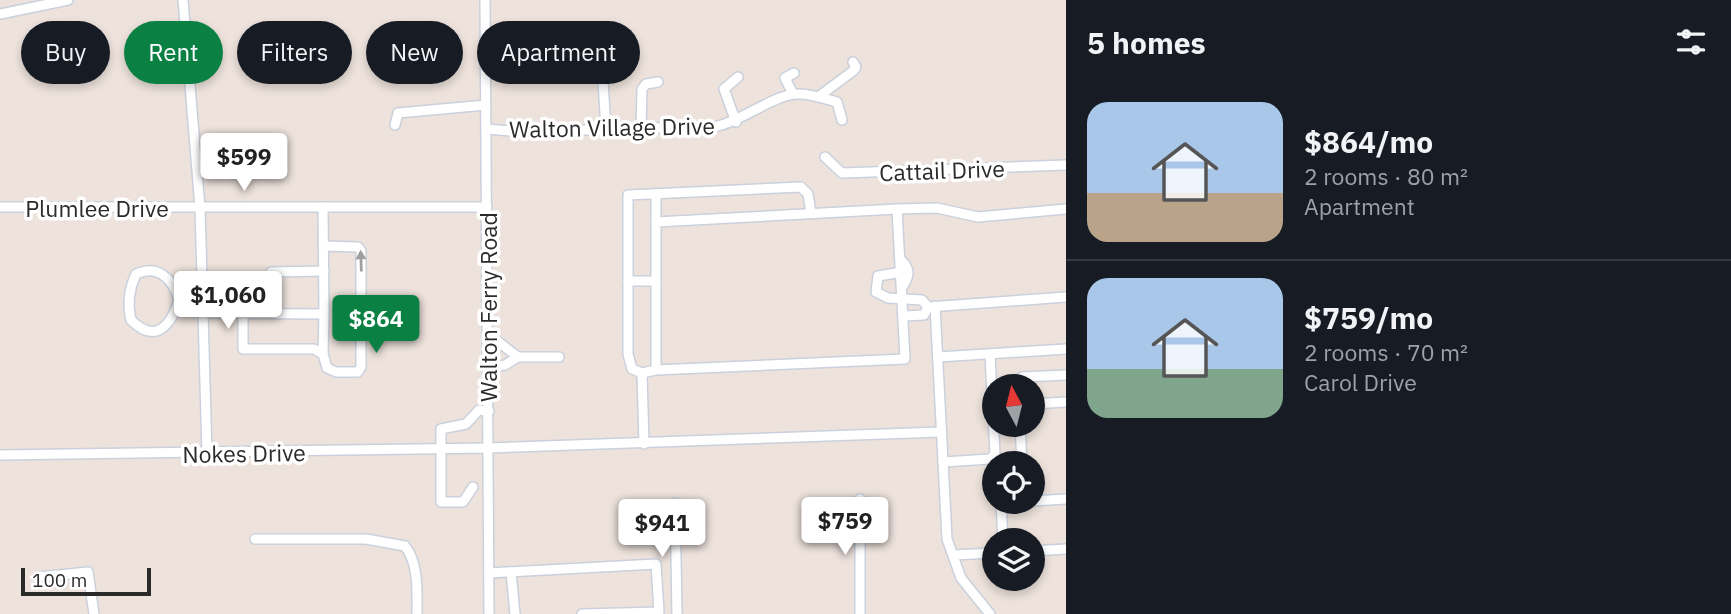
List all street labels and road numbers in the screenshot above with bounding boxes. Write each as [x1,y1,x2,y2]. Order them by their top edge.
street label: Walton Village Drive [509,110,715,144]
street label: Cattail Drive [879,153,1005,187]
street label: Plumlee Drive [25,193,169,223]
street label: Walton Ferry Road [473,212,503,402]
street label: Nokes Drive [182,437,306,469]

